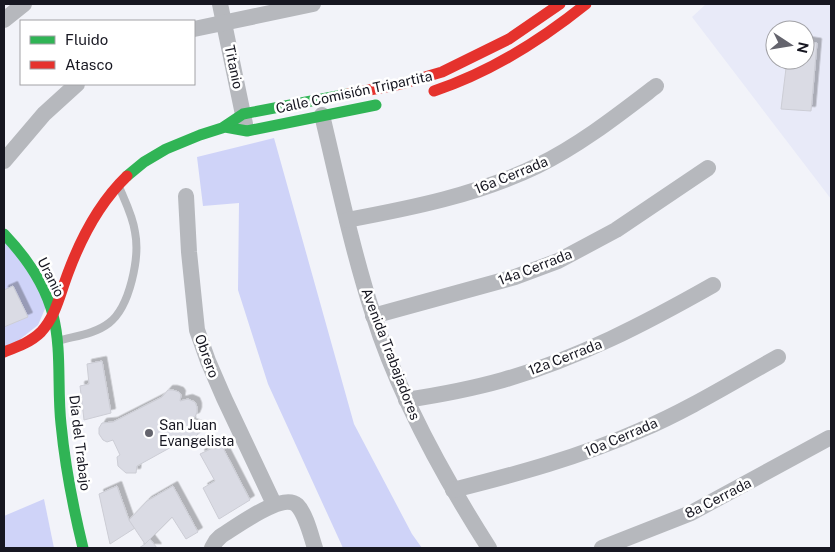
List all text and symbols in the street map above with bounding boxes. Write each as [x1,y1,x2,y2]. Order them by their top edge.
legend [20,20,195,85]
north arrow [765,20,815,70]
text: Fluido [65,31,108,48]
text: N [794,41,812,55]
street label: Titanio [222,44,246,90]
text: Atasco [65,56,113,73]
street label: Calle Comisión Tripartita [274,68,434,116]
street label: 16a Cerrada [472,153,550,197]
street label: 14a Cerrada [496,246,574,288]
street label: Uranio [34,255,68,300]
street label: Avenida Trabajadores [358,286,424,422]
street label: Obrero [192,332,222,380]
street label: 12a Cerrada [526,336,604,378]
street label: Día del Trabajo [66,394,94,492]
street label: 10a Cerrada [582,414,660,460]
place label: San Juan Evangelista [159,417,234,449]
marker: San Juan Evangelista [143,427,155,439]
street label: 8a Cerrada [682,474,754,522]

